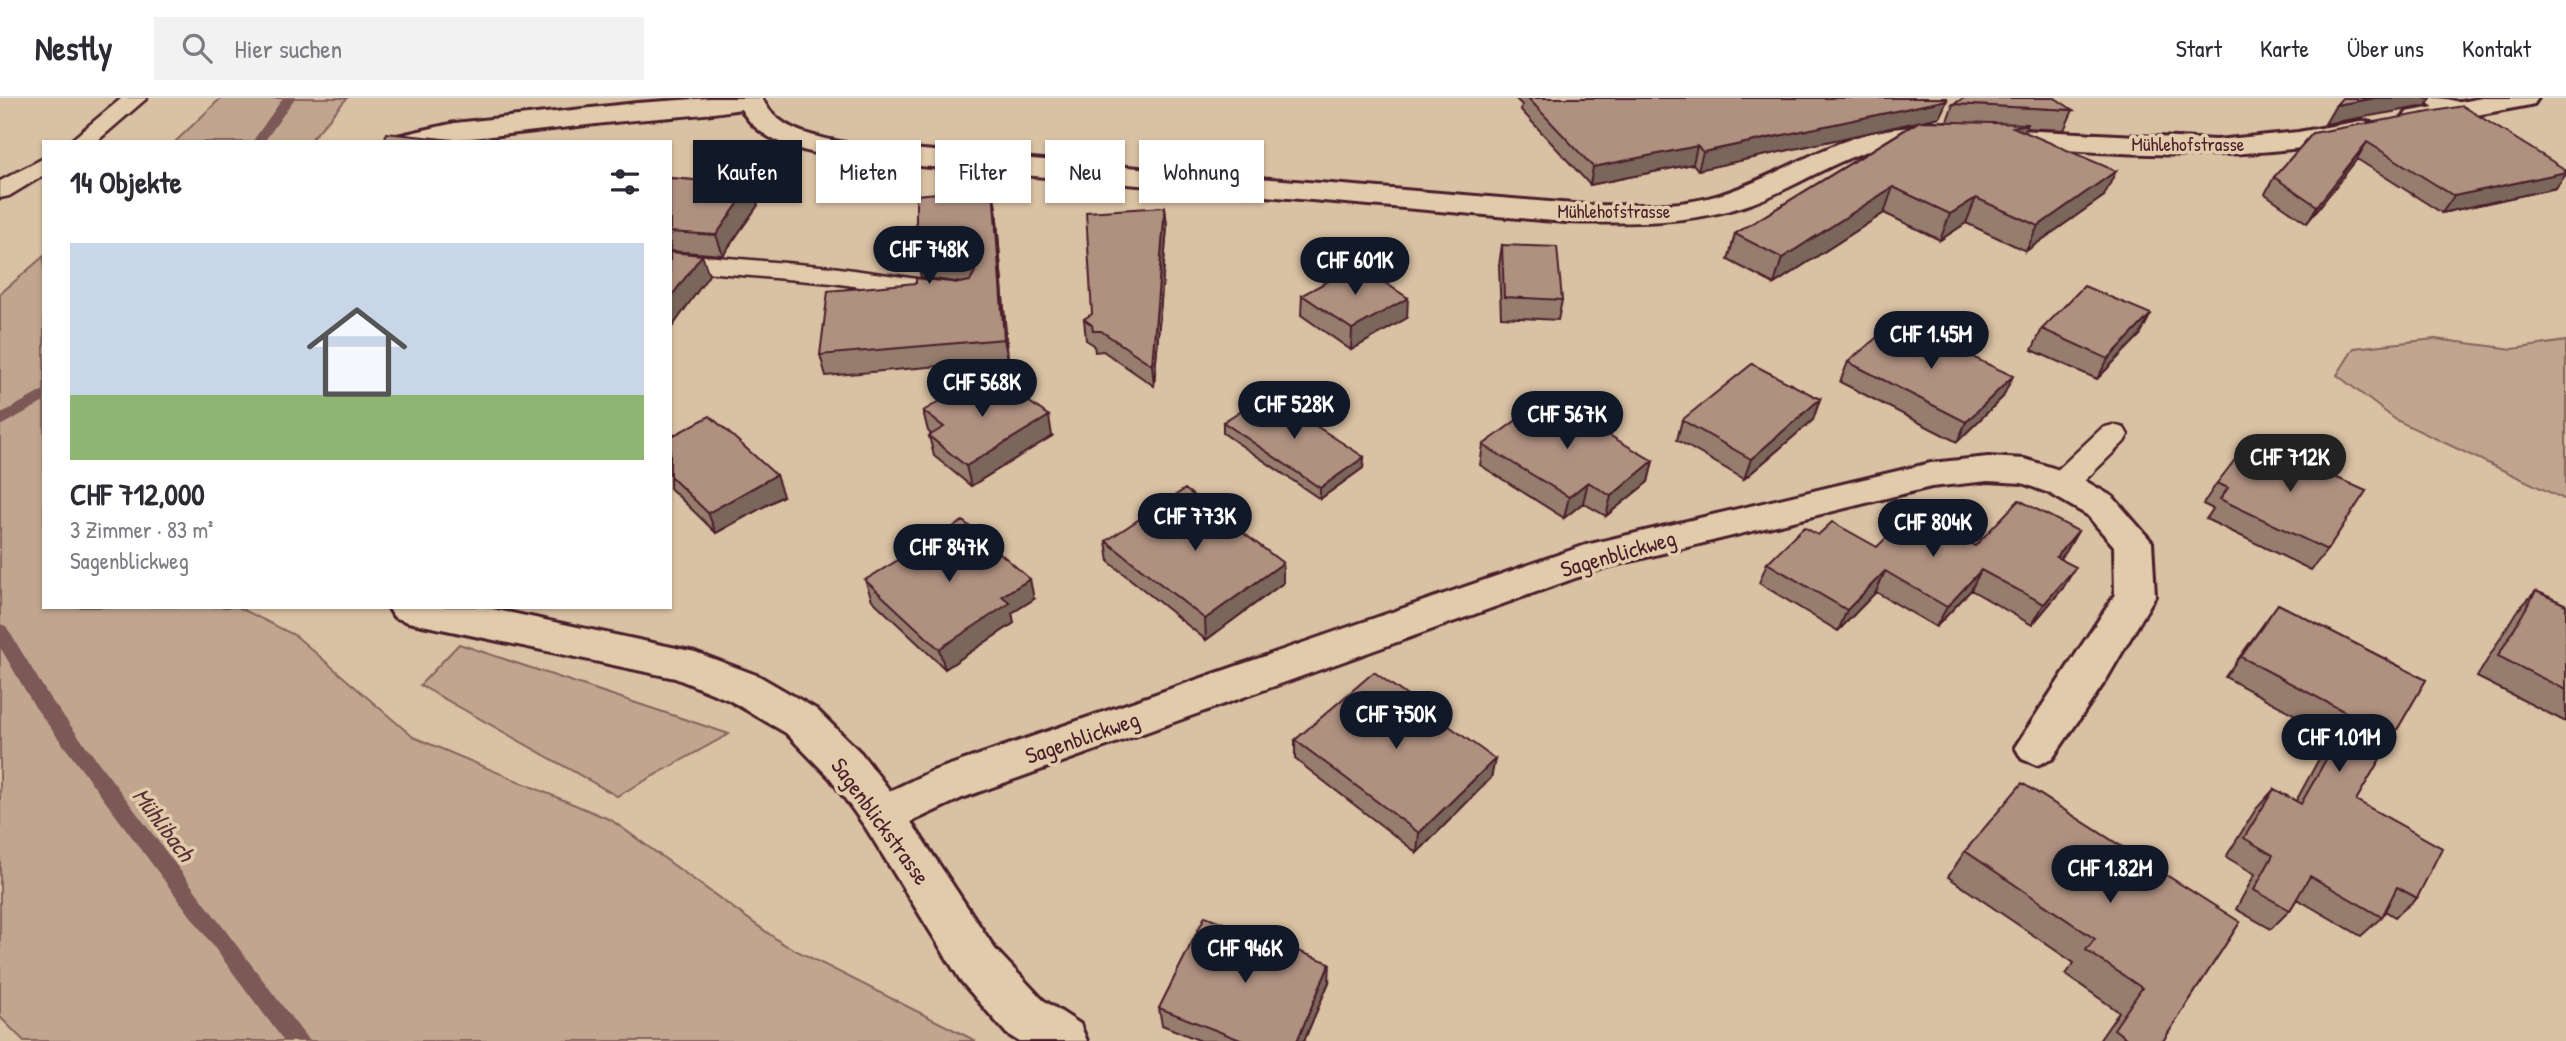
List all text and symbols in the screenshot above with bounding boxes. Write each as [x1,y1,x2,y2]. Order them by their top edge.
search box [154,17,644,80]
text: Nestly [35,26,112,70]
icon: search [178,29,216,67]
text: Hier suchen [234,31,342,66]
text: Start [2176,32,2222,64]
text: Karte [2260,32,2309,64]
text: Über uns [2347,32,2424,64]
text: Kontakt [2462,32,2531,64]
street label: Mühlehofstrasse [2132,131,2245,157]
chip: Kaufen [693,140,802,203]
chip: Mieten [816,140,921,203]
chip: Filter [935,140,1031,203]
chip: Neu [1045,140,1125,203]
chip: Wohnung [1139,140,1264,203]
text: 14 Objekte [70,162,182,202]
icon: filters [606,163,644,201]
street label: Mühlehofstrasse [1558,198,1671,224]
pin: CHF 748K [857,226,1001,286]
text: CHF 748K [889,233,969,264]
pin: CHF 601K [1283,238,1427,297]
text: CHF 601K [1316,244,1394,275]
icon: home [294,289,420,415]
pin: CHF 1.45M [1851,312,2011,371]
text: CHF 1.45M [1890,318,1972,349]
pin: CHF 568K [910,360,1054,419]
text: CHF 568K [943,366,1021,397]
pin: CHF 528K [1222,382,1366,441]
text: CHF 528K [1254,388,1334,419]
pin: CHF 567K [1495,392,1639,451]
text: CHF 567K [1527,398,1607,429]
pin: CHF 712K [2218,434,2362,494]
text: CHF 712K [2250,441,2330,472]
text: CHF 712,000 [70,474,205,514]
pin: CHF 773K [1123,494,1267,553]
text: CHF 773K [1154,500,1236,531]
pin: CHF 804K [1861,500,2005,559]
text: CHF 804K [1894,506,1972,537]
text: 3 Zimmer · 83 m² [70,514,213,545]
street label: Sagenblickweg [1557,522,1679,584]
pin: CHF 847K [877,524,1021,584]
text: CHF 847K [909,531,989,562]
text: Sagenblickweg [70,545,189,576]
pin: CHF 750K [1324,692,1468,751]
text: CHF 750K [1356,698,1436,729]
street label: Sagenblickweg [1021,703,1143,771]
pin: CHF 1.01M [2259,714,2419,774]
text: CHF 1.01M [2298,721,2380,752]
street label: Sagenblickstrasse [824,751,938,891]
water label: Mühlibach [126,781,203,869]
pin: CHF 1.82M [2030,846,2190,905]
text: CHF 1.82M [2068,852,2152,883]
pin: CHF 946K [1173,926,1317,985]
text: CHF 946K [1207,932,1283,963]

